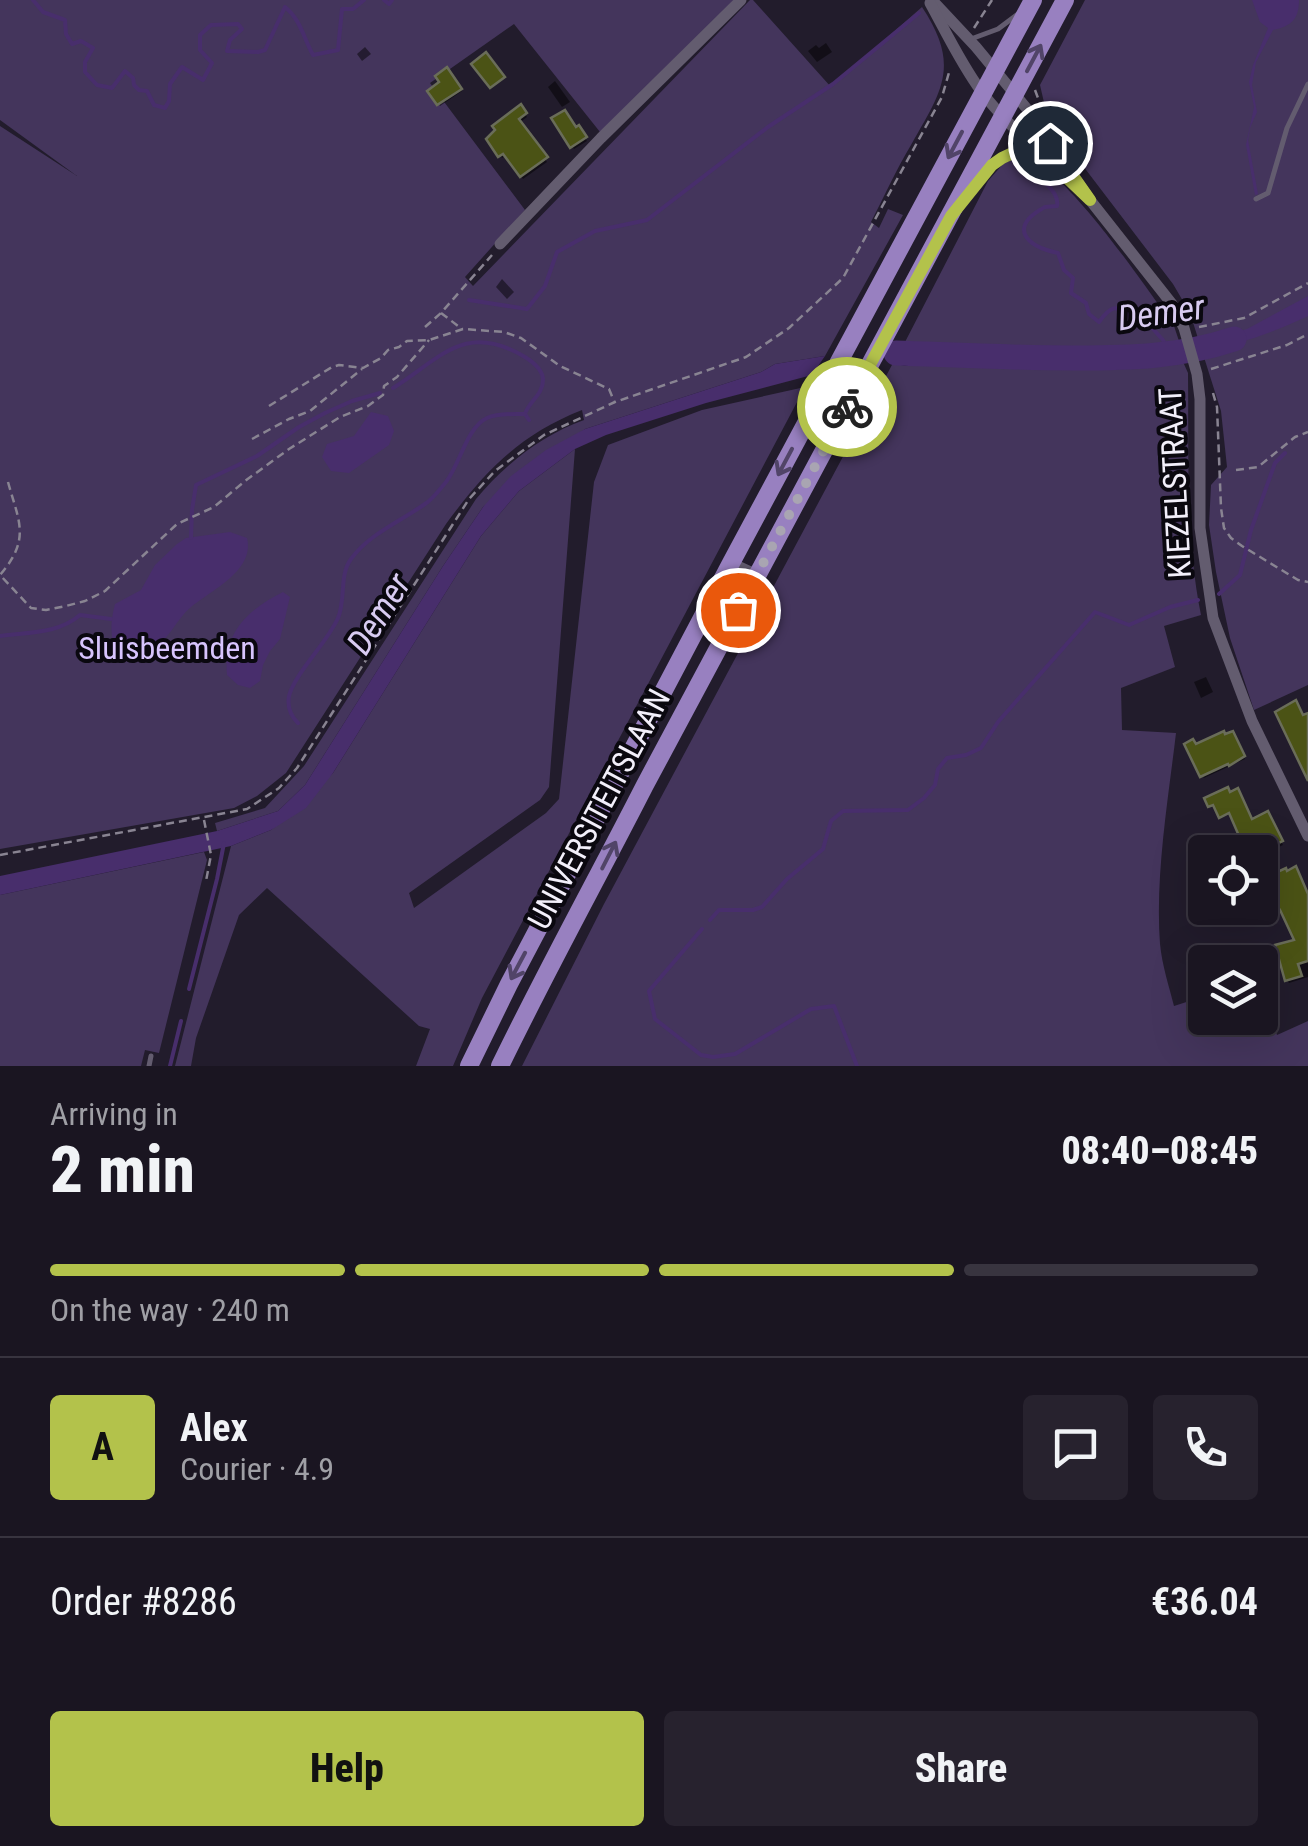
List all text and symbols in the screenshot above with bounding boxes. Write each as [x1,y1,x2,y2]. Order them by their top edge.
one-way arrow [1024,44,1044,73]
pin [1008,101,1093,186]
icon: home [1023,116,1078,171]
one-way arrow [945,129,965,159]
water label: Demer [1115,287,1208,339]
courier [797,357,897,457]
icon: bike [820,380,875,435]
street label: KIEZELSTRAAT [1151,387,1199,579]
one-way arrow [775,447,795,476]
water label: Demer [339,566,420,662]
pin [696,568,781,653]
icon: bag [711,583,766,638]
park label: Sluisbeemden [78,629,256,667]
street label: UNIVERSITEITSLAAN [520,683,678,935]
map controls [1188,835,1278,1035]
button: locate [1188,835,1278,925]
one-way arrow [600,841,619,871]
button: layers [1188,945,1278,1035]
one-way arrow [508,950,528,980]
text: Arriving in [50,1095,178,1133]
text: 08:40–08:45 [1061,1129,1258,1173]
text: 2 min [50,1132,195,1208]
text: On the way · 240 m [50,1291,290,1329]
button: chat [1023,1395,1128,1500]
button: phone [1153,1395,1258,1500]
text: Alex [180,1406,248,1450]
text: A [91,1425,114,1469]
text: Courier · 4.9 [180,1450,334,1488]
text: Order #8286 [50,1580,237,1624]
text: €36.04 [1151,1580,1258,1624]
button: Help [50,1711,644,1826]
button: Share [664,1711,1258,1826]

